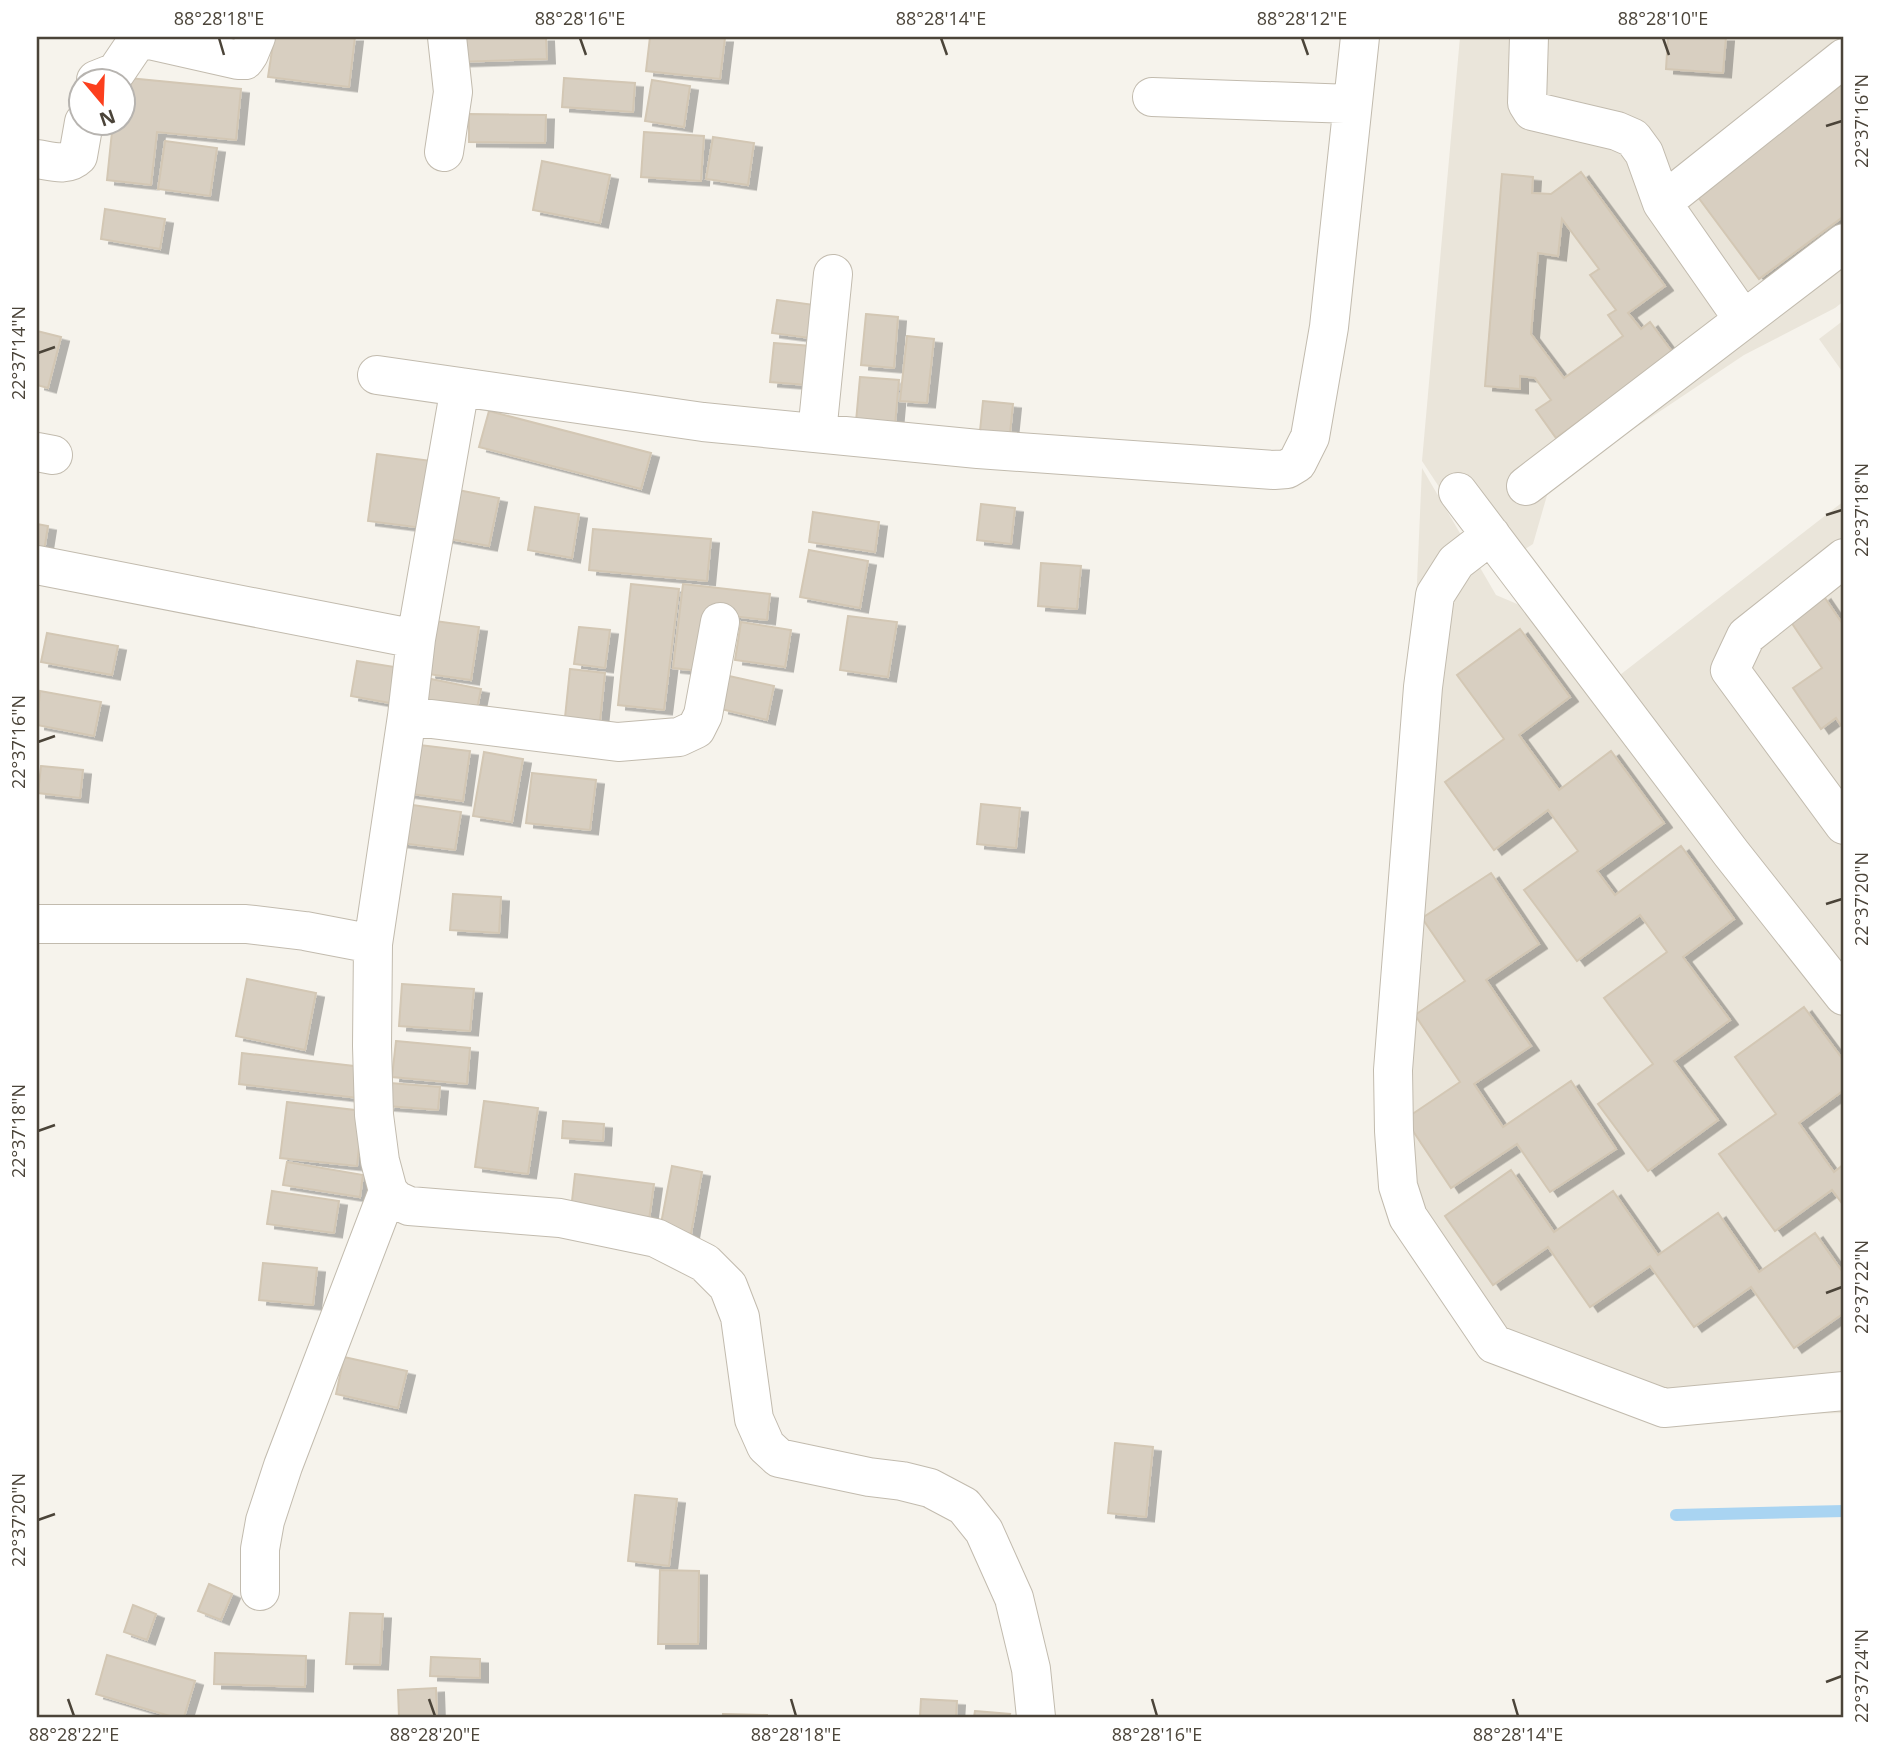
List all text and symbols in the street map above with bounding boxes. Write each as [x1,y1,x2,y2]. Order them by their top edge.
text: 88°28'18"E [174,6,264,30]
text: 88°28'16"E [535,6,625,30]
text: 88°28'14"E [896,6,986,30]
text: 88°28'12"E [1257,6,1347,30]
text: 88°28'10"E [1618,6,1708,30]
north arrow [66,66,136,136]
text: 22°37'16"N [1849,74,1873,168]
text: N [96,103,119,133]
text: 22°37'14"N [6,306,30,400]
text: 22°37'18"N [1849,463,1873,557]
text: 22°37'16"N [6,695,30,789]
text: 22°37'20"N [1849,852,1873,946]
text: 22°37'18"N [6,1084,30,1178]
text: 22°37'22"N [1849,1240,1873,1334]
text: 22°37'20"N [6,1473,30,1567]
text: 22°37'24"N [1849,1629,1873,1723]
text: 88°28'22"E [29,1722,119,1746]
text: 88°28'20"E [390,1722,480,1746]
text: 88°28'18"E [751,1722,841,1746]
text: 88°28'16"E [1112,1722,1202,1746]
text: 88°28'14"E [1473,1722,1563,1746]

